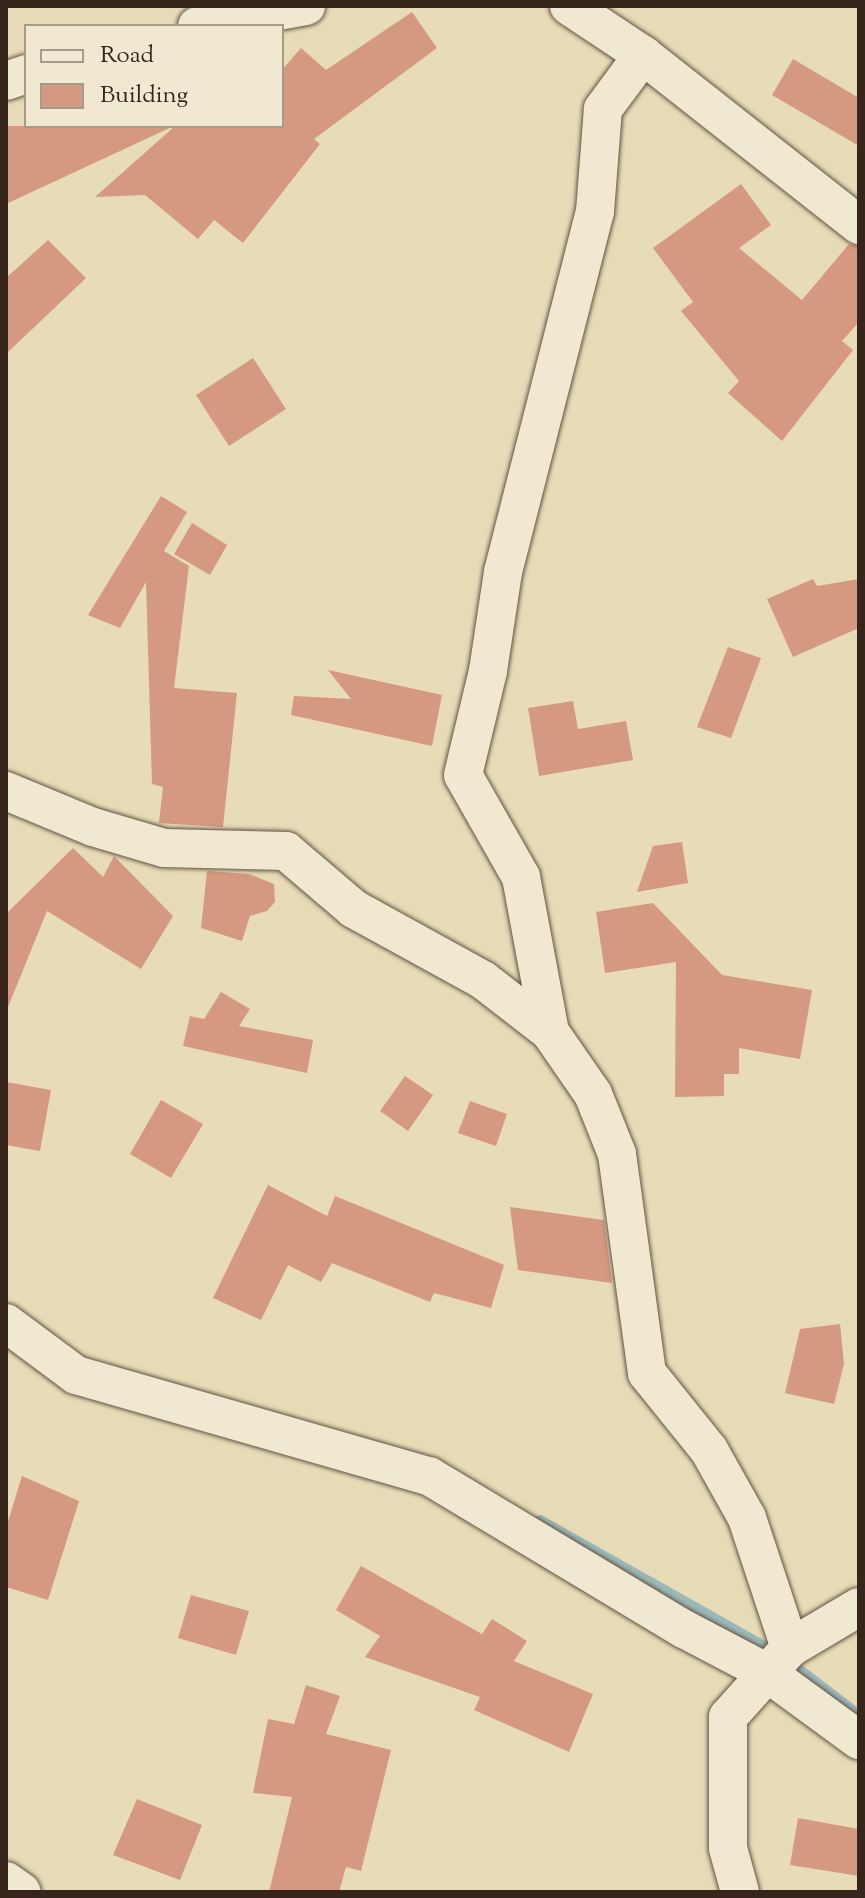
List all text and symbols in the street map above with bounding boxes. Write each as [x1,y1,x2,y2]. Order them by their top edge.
legend [24,24,284,128]
text: Road [100,39,154,73]
text: Building [100,79,188,113]

